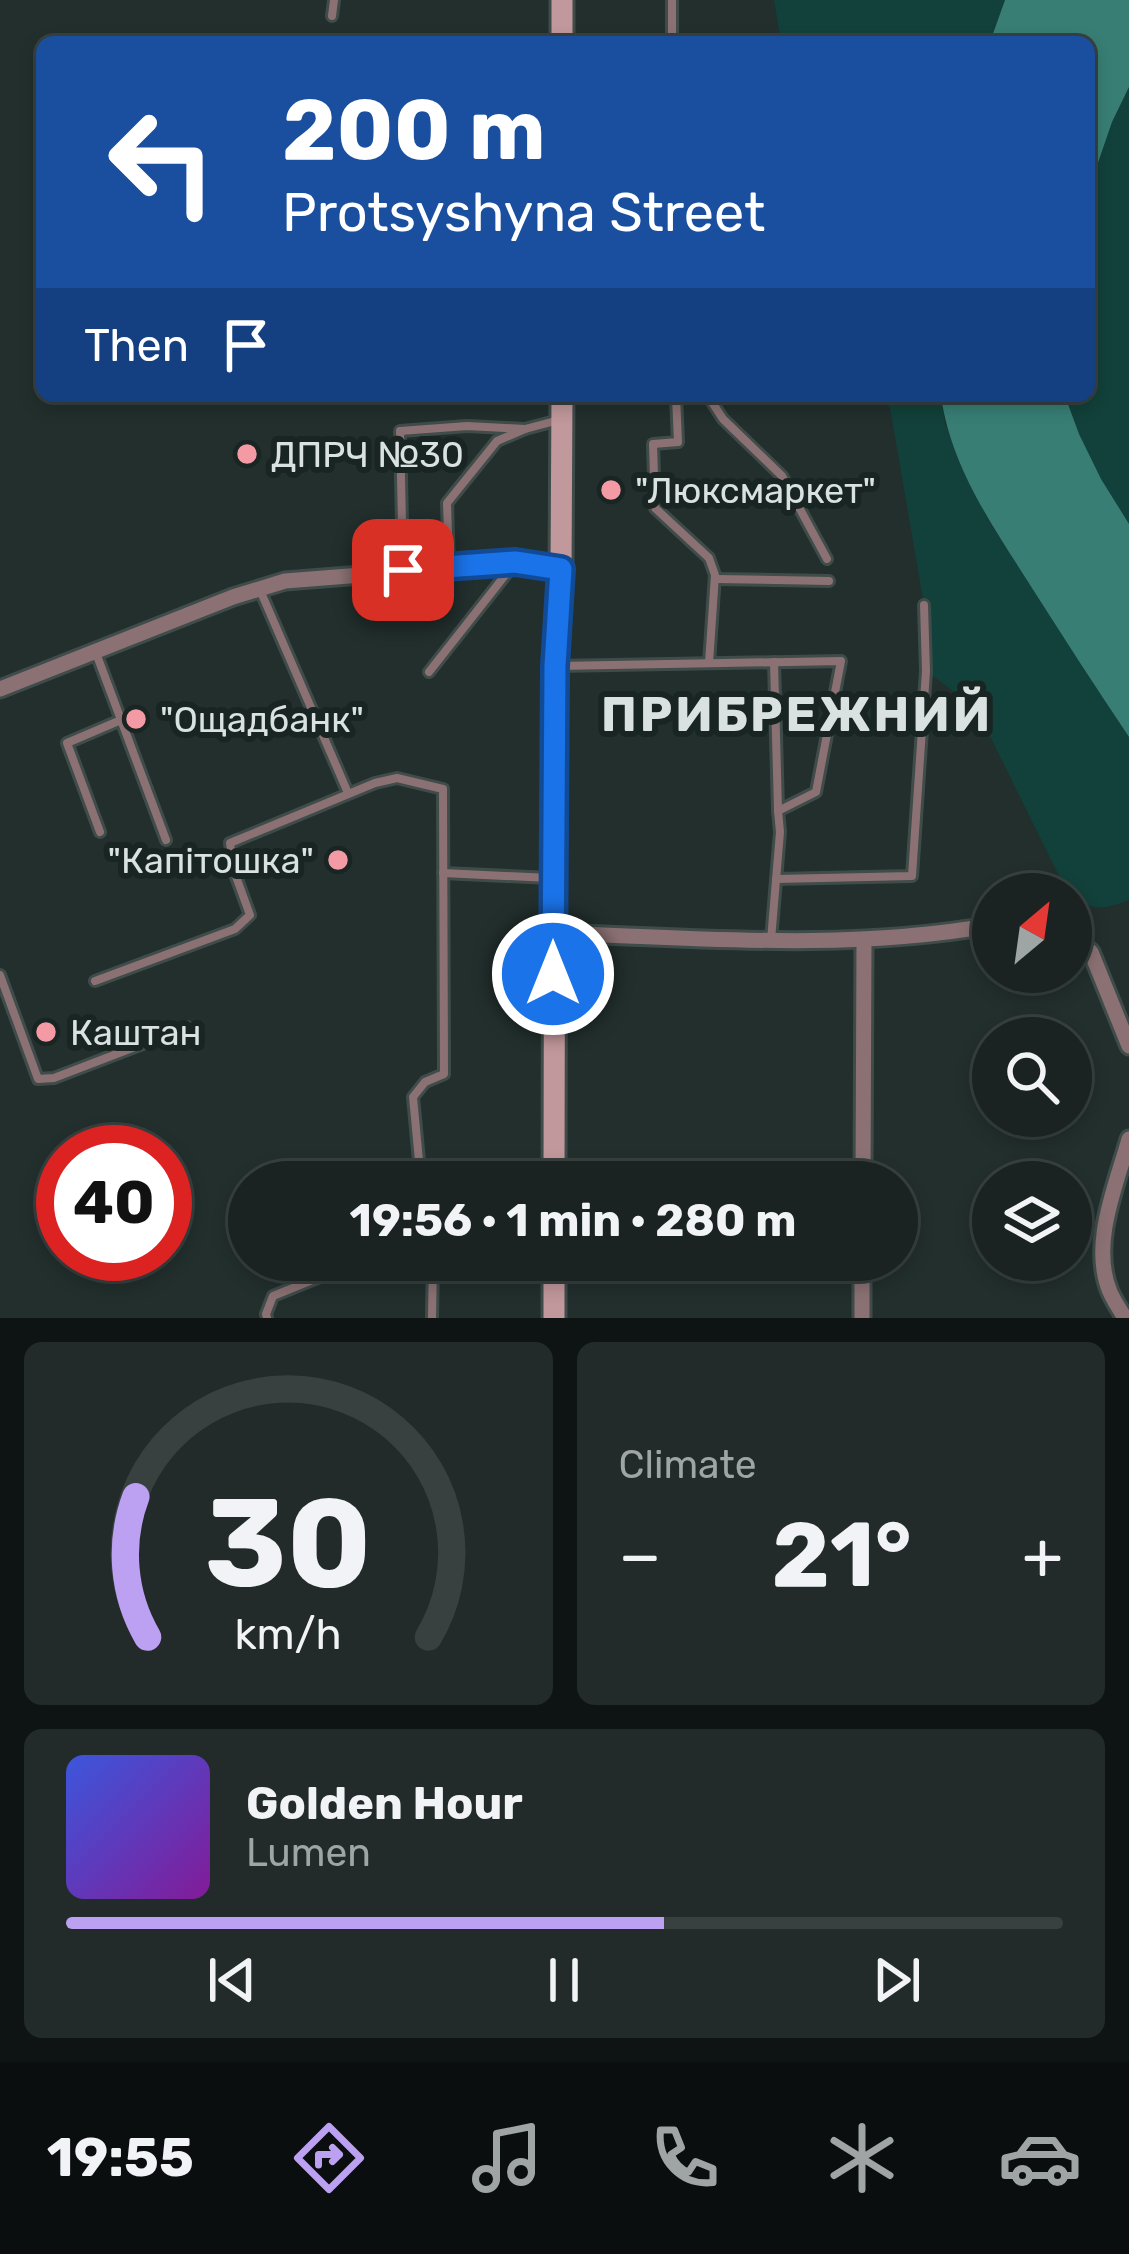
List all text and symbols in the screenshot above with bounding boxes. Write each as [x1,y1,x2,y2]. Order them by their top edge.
text: 200 m [282,80,546,180]
icon: left [84,84,240,240]
text: Protsyshyna Street [282,181,765,245]
icon: arrive [213,312,279,378]
text: Then [84,319,189,372]
place label: ДПРЧ №30 [271,433,464,476]
marker: ДПРЧ №30 [234,441,260,467]
place label: "Люксмаркет" [635,469,876,512]
marker: "Люксмаркет" [598,477,624,503]
pin [352,519,454,621]
icon: arrive [370,537,436,603]
district label: ПРИБРЕЖНИЙ [601,686,993,743]
place label: "Ощадбанк" [160,698,364,741]
marker: "Ощадбанк" [123,706,149,732]
place label: "Капітошка" [108,839,314,882]
marker: "Капітошка" [325,847,351,873]
north arrow [972,873,1092,993]
map controls [972,873,1092,1281]
position arrow [490,911,616,1037]
place label: Каштан [70,1011,201,1054]
button: search [972,1017,1092,1137]
marker: Каштан [33,1019,59,1045]
speed limit sign: 40 [36,1125,192,1281]
button: layers [972,1161,1092,1281]
text: 19:56 · 1 min · 280 m [350,1194,796,1247]
text: Climate [619,1442,757,1488]
text: 30 [205,1469,372,1617]
text: 21° [772,1502,912,1609]
text: − [619,1516,661,1595]
text: + [1022,1516,1063,1595]
text: km/h [235,1608,342,1659]
text: Golden Hour [246,1777,523,1830]
text: Lumen [246,1830,371,1876]
icon: previous [199,1947,265,2013]
icon: pause [531,1947,597,2013]
icon: next [864,1947,930,2013]
icon: directions [287,2116,371,2200]
icon: music [465,2116,549,2200]
icon: phone [643,2116,727,2200]
icon: climate [820,2116,904,2200]
icon: car [998,2116,1082,2200]
text: 19:55 [47,2126,194,2190]

